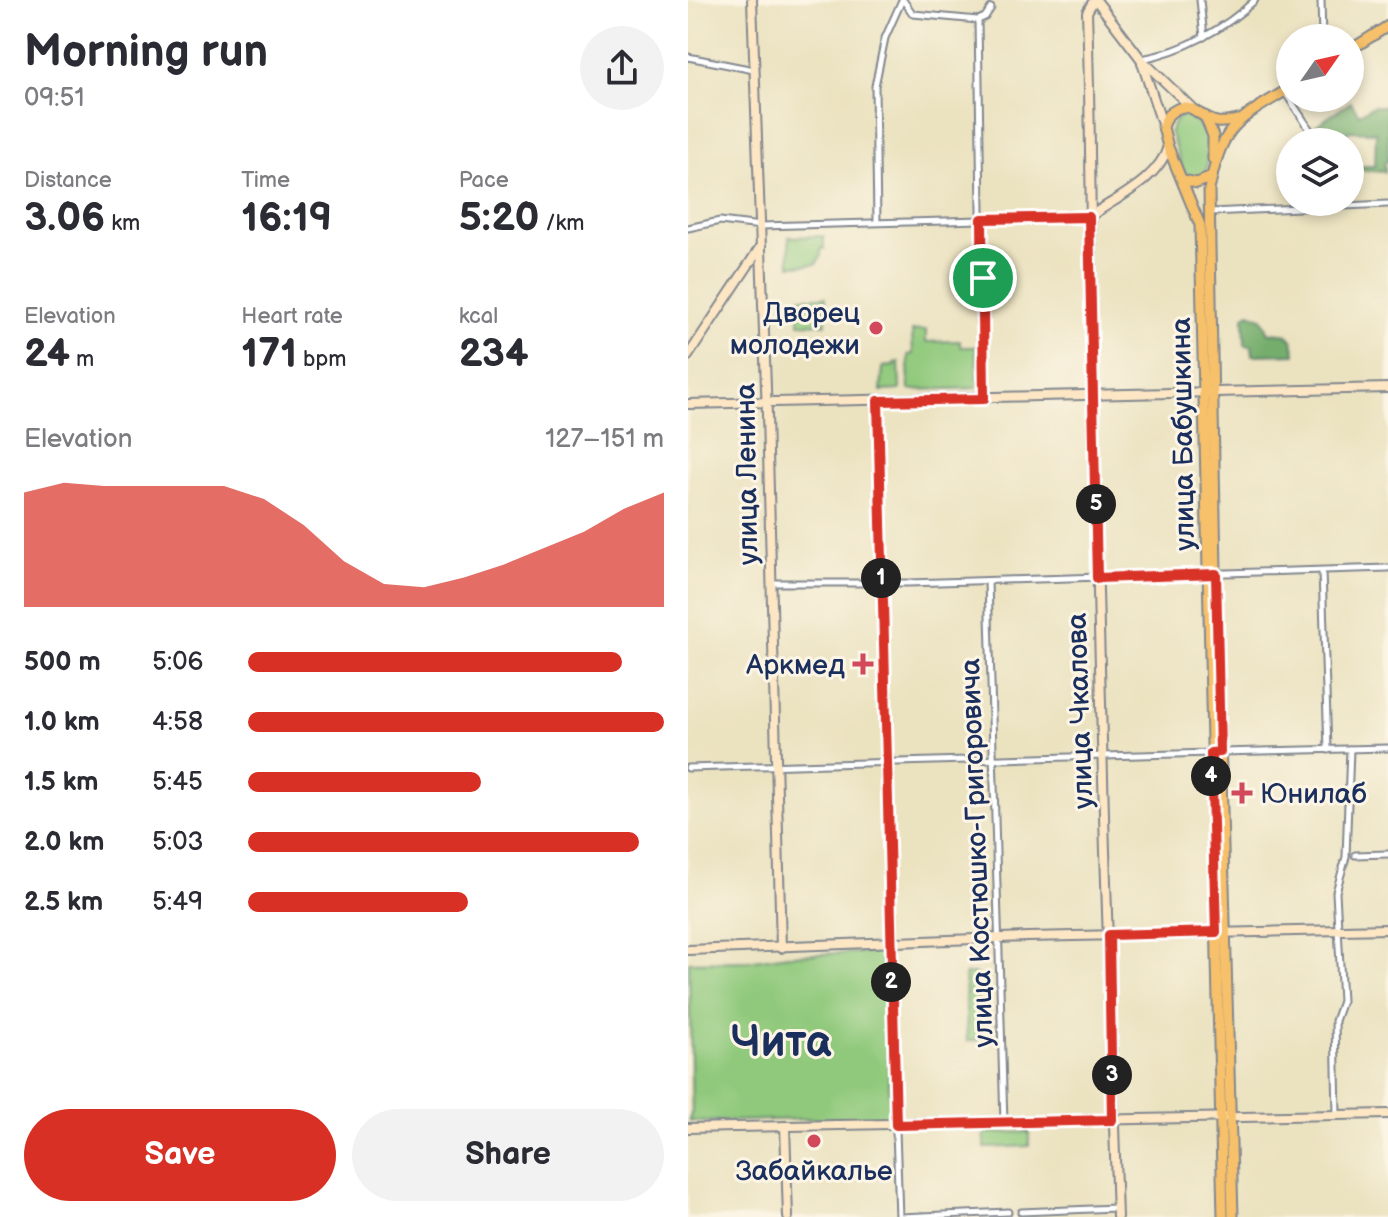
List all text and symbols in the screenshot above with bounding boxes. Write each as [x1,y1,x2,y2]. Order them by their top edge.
north arrow [1276,24,1364,112]
map controls [1276,24,1364,216]
text: Morning run [24,26,268,79]
button: share [580,26,664,110]
text: 09:51 [24,83,85,114]
button: layers [1276,128,1364,216]
text: Distance [24,167,112,194]
text: Time [241,167,290,194]
text: Pace [459,167,509,194]
text: 3.06 [24,194,105,242]
text: 16:19 [241,194,332,242]
text: 5:20 [459,194,540,242]
text: km [105,210,140,237]
text: /km [540,210,584,237]
pin [949,244,1017,312]
icon: arrive [961,256,1005,300]
place label: Дворец молодежи [730,297,860,362]
text: Elevation [24,303,116,330]
text: Heart rate [241,303,343,330]
text: kcal [459,303,498,330]
street label: улица Бабушкина [1165,316,1202,551]
marker: Дворец молодежи [867,319,885,337]
text: 24 [24,330,70,378]
text: 171 [241,330,297,378]
text: 234 [459,330,529,378]
text: m [70,346,94,373]
text: bpm [297,346,346,373]
street label: улица Ленина [729,382,766,565]
text: Elevation [24,424,132,455]
text: 127–151 m [545,424,664,455]
pin: 5 [1076,484,1116,524]
text: 5 [1090,490,1102,517]
pin: 1 [861,558,901,598]
text: 1 [876,564,886,591]
street label: улица Чкалова [1061,612,1100,810]
text: 500 m [24,647,101,678]
text: 5:06 [152,647,203,678]
place label: Аркмед [745,649,845,682]
marker: Аркмед [852,653,874,675]
street label: улица Костюшко-Григоровича [954,657,1001,1048]
text: 1.0 km [24,707,100,738]
text: 4:58 [152,707,203,738]
pin: 4 [1191,756,1231,796]
text: 4 [1205,762,1217,789]
text: 1.5 km [24,767,99,798]
text: 5:45 [152,767,203,798]
place label: Юнилаб [1260,778,1367,811]
marker: Юнилаб [1231,782,1253,804]
text: 2.0 km [24,827,104,858]
text: 5:03 [152,827,203,858]
text: 2.5 km [24,887,103,918]
text: 5:49 [152,887,203,918]
pin: 2 [871,962,911,1002]
text: 2 [884,968,898,995]
district label: Чита [731,1016,832,1069]
pin: 3 [1092,1055,1132,1095]
text: 3 [1106,1061,1118,1088]
button: Save [24,1109,336,1201]
button: Share [352,1109,664,1201]
marker: Забайкалье [805,1132,823,1150]
place label: Забайкалье [735,1155,893,1188]

